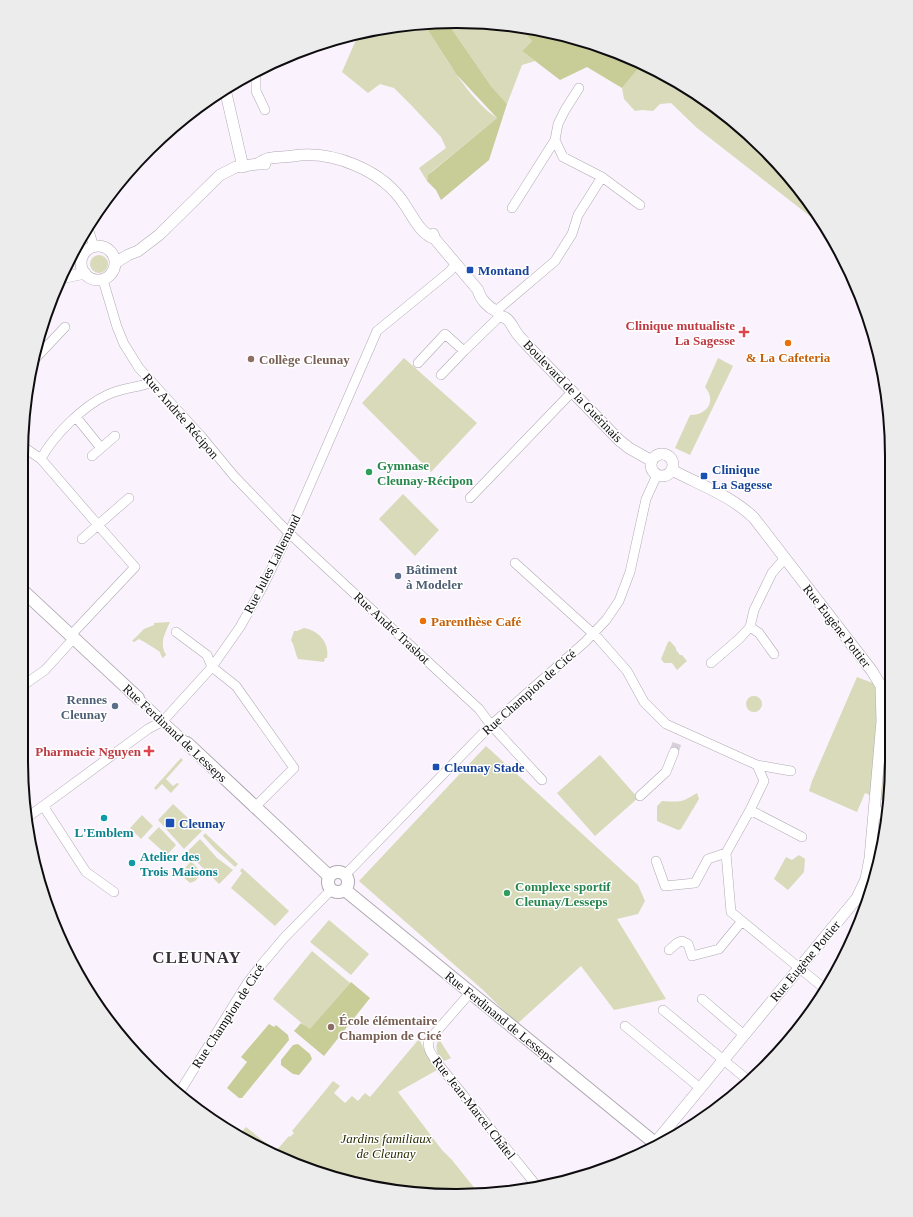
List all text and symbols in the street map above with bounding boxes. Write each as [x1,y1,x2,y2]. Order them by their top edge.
place label: Montand [478,263,530,278]
marker: Montand [465,265,475,275]
place label: Clinique mutualiste La Sagesse [626,318,735,348]
marker: Clinique mutualiste La Sagesse [738,326,750,338]
street label: Boulevard de la Guérinais [520,337,626,445]
marker: & La Cafeteria [783,338,793,348]
place label: & La Cafeteria [746,350,831,365]
place label: Collège Cleunay [259,352,350,367]
marker: Collège Cleunay [246,354,256,364]
street label: Rue Andrée Récipon [140,370,223,462]
place label: Gymnase Cleunay-Récipon [377,458,474,488]
place label: Clinique La Sagesse [712,462,773,492]
marker: Gymnase Cleunay-Récipon [364,467,374,477]
marker: Clinique La Sagesse [699,471,709,481]
street label: Rue Jules Lallemand [241,512,304,616]
place label: Bâtiment à Modeler [406,562,463,592]
marker: Bâtiment à Modeler [393,571,403,581]
street label: Rue Eugène Pottier [800,582,874,671]
street label: Rue André Trasbot [351,589,433,667]
place label: Parenthèse Café [431,614,522,629]
marker: Parenthèse Café [418,616,428,626]
street label: Rue Champion de Cicé [479,646,579,738]
street label: Rue Ferdinand de Lesseps [120,681,230,785]
place label: Rennes Cleunay [61,692,107,722]
marker: Rennes Cleunay [110,701,120,711]
place label: Pharmacie Nguyen [35,744,142,759]
marker: Pharmacie Nguyen [144,746,154,756]
place label: Cleunay Stade [444,760,525,775]
marker: Cleunay Stade [431,762,441,772]
marker: L'Emblem [99,813,109,823]
place label: Cleunay [179,816,226,831]
marker: Cleunay [164,817,176,829]
place label: L'Emblem [74,825,134,840]
place label: Atelier des Trois Maisons [140,849,218,879]
marker: Atelier des Trois Maisons [127,858,137,868]
place label: Complexe sportif Cleunay/Lesseps [515,879,611,909]
marker: Complexe sportif Cleunay/Lesseps [502,888,512,898]
street label: Rue Eugène Pottier [767,917,844,1005]
district label: CLEUNAY [152,948,242,967]
street label: Rue Champion de Cicé [189,961,267,1071]
street label: Rue Ferdinand de Lesseps [442,968,558,1066]
place label: École élémentaire Champion de Cicé [339,1013,442,1043]
marker: École élémentaire Champion de Cicé [326,1022,336,1032]
street label: Rue Jean-Marcel Châtel [429,1054,519,1162]
park label: Jardins familiaux de Cleunay [341,1131,432,1161]

